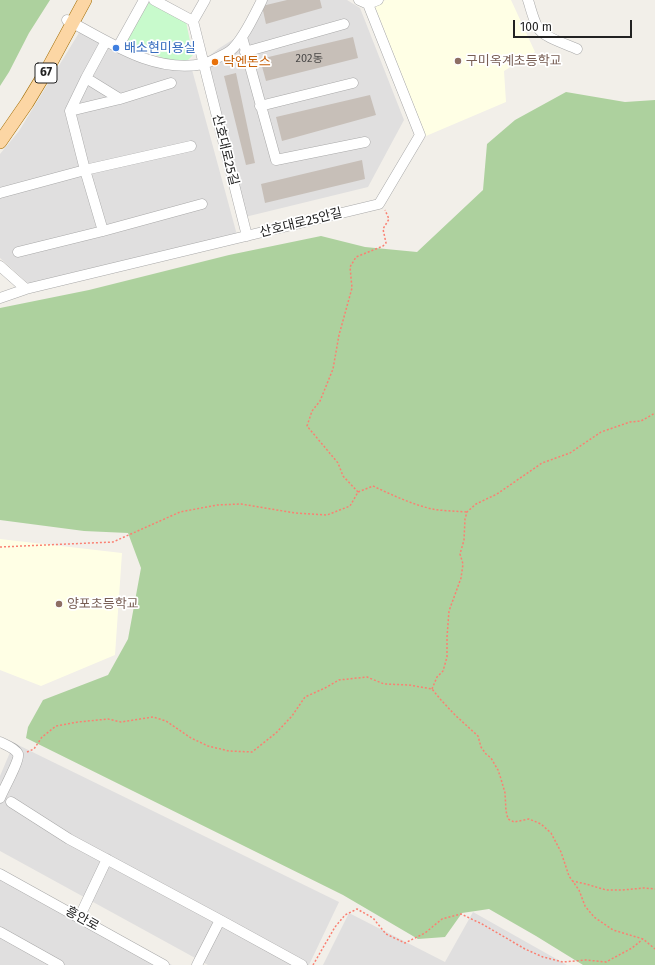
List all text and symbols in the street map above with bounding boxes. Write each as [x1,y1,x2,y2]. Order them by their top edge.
scale bar [515,12,634,38]
text: 100 m [520,20,552,34]
place label: 배소현미용실 [124,40,196,56]
marker: 배소현미용실 [111,43,121,53]
house number: 202동 [295,52,323,66]
place label: 구미옥계초등학교 [466,53,562,69]
place label: 닥엔돈스 [223,54,271,70]
marker: 구미옥계초등학교 [453,56,463,66]
marker: 닥엔돈스 [210,57,220,67]
road number: 67 [35,63,57,83]
street label: 산호대로25길 [209,113,241,187]
street label: 산호대로25안길 [258,205,344,241]
place label: 양포초등학교 [67,596,139,612]
marker: 양포초등학교 [54,599,64,609]
street label: 흥안로 [63,903,101,935]

